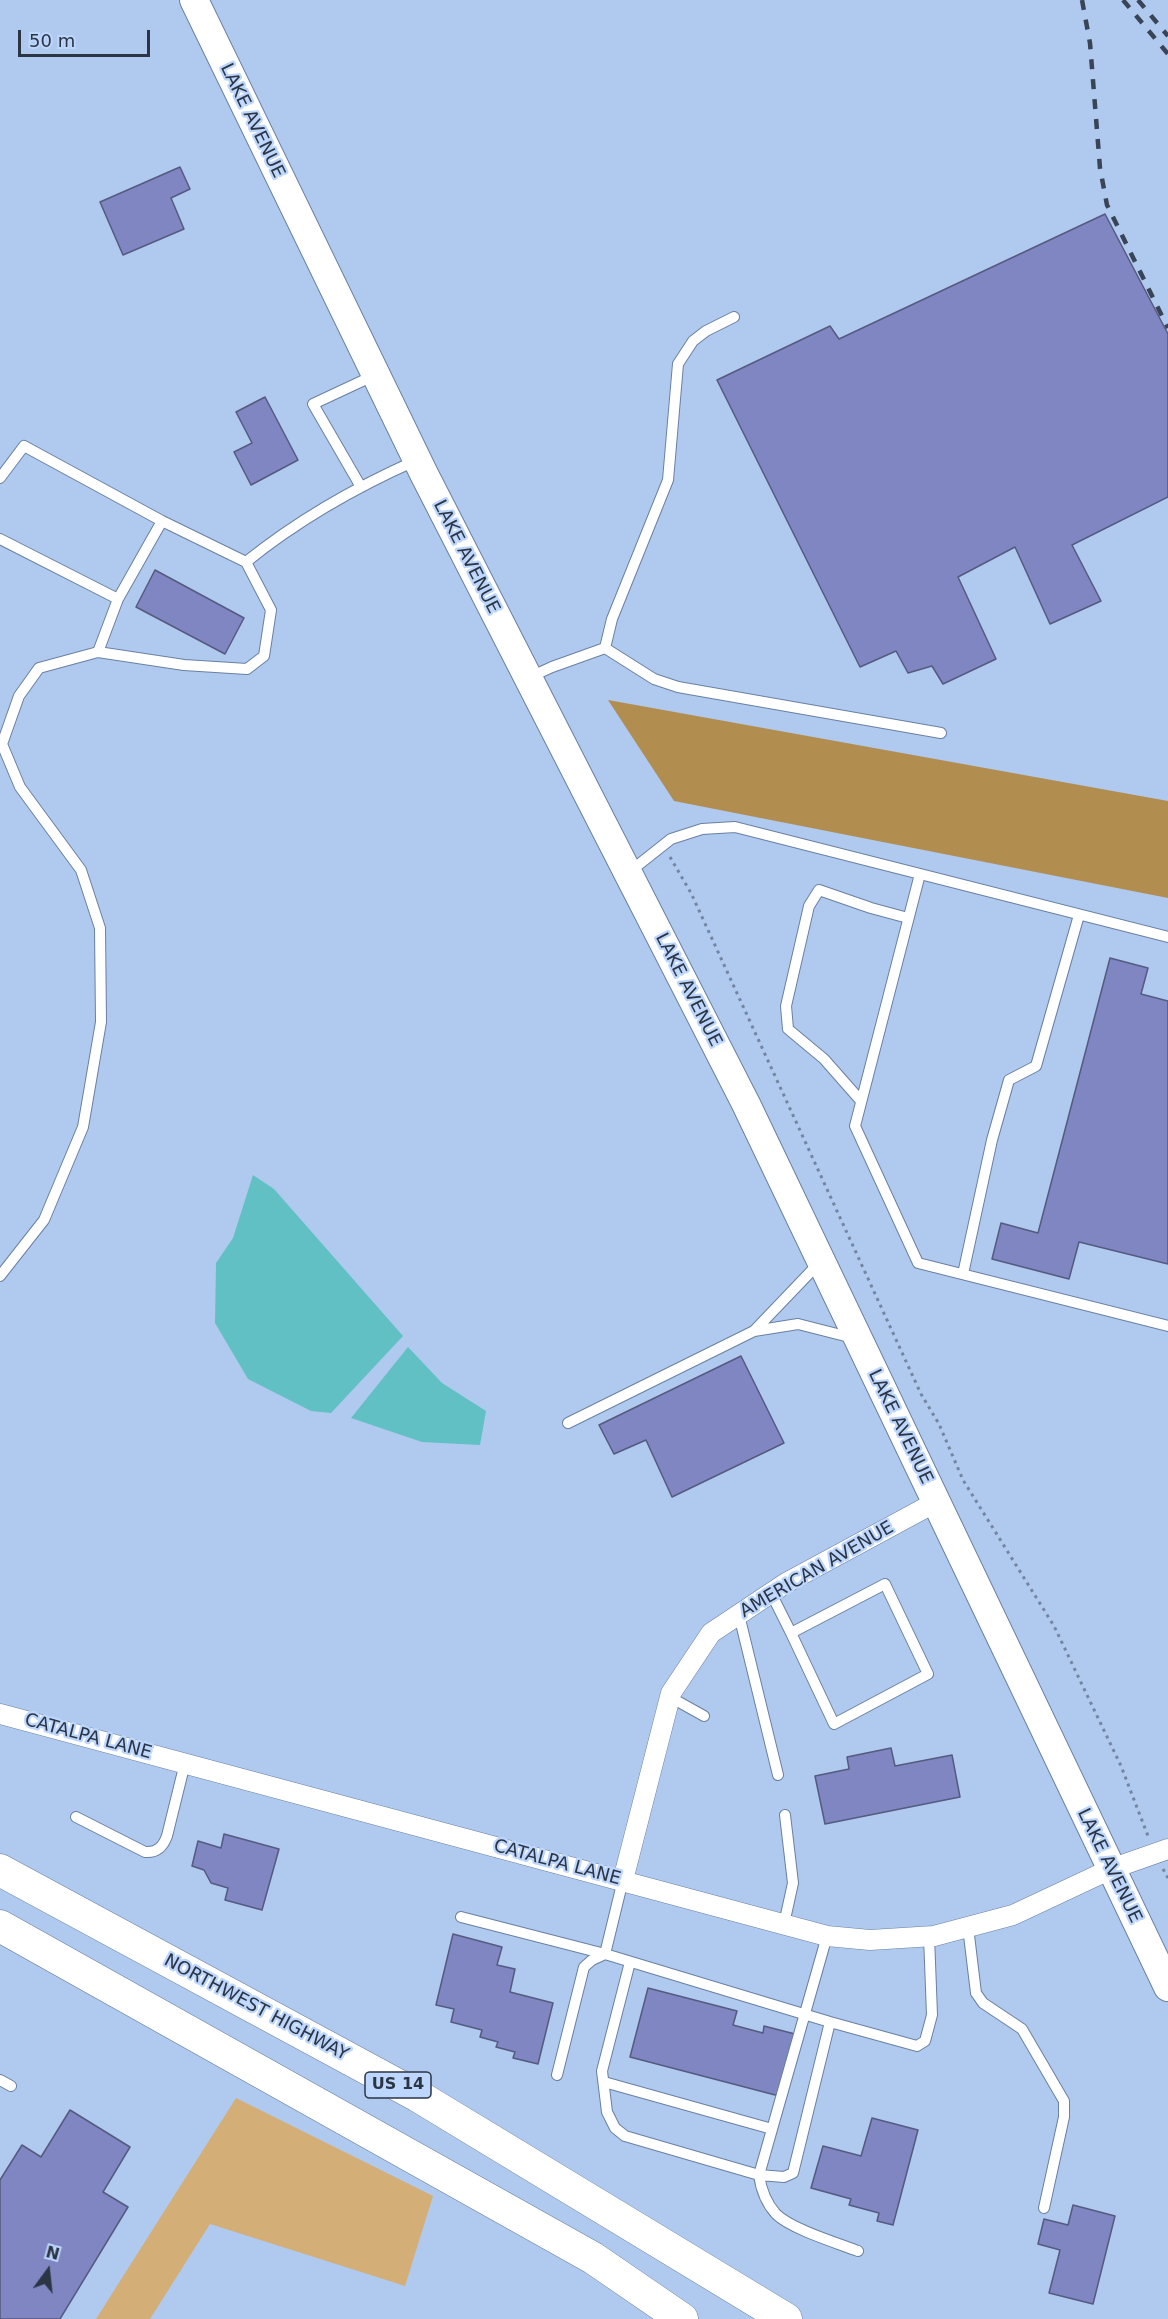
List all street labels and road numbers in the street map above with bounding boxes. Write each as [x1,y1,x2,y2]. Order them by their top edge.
street label: LAKE AVENUE [215,60,289,182]
street label: LAKE AVENUE [428,497,504,617]
street label: LAKE AVENUE [650,930,726,1050]
street label: LAKE AVENUE [863,1366,937,1488]
street label: AMERICAN AVENUE [736,1517,898,1623]
street label: CATALPA LANE [22,1710,154,1764]
street label: LAKE AVENUE [1072,1805,1146,1927]
street label: CATALPA LANE [491,1836,623,1890]
street label: NORTHWEST HIGHWAY [160,1950,352,2066]
road number: US 14 [365,2072,431,2098]

